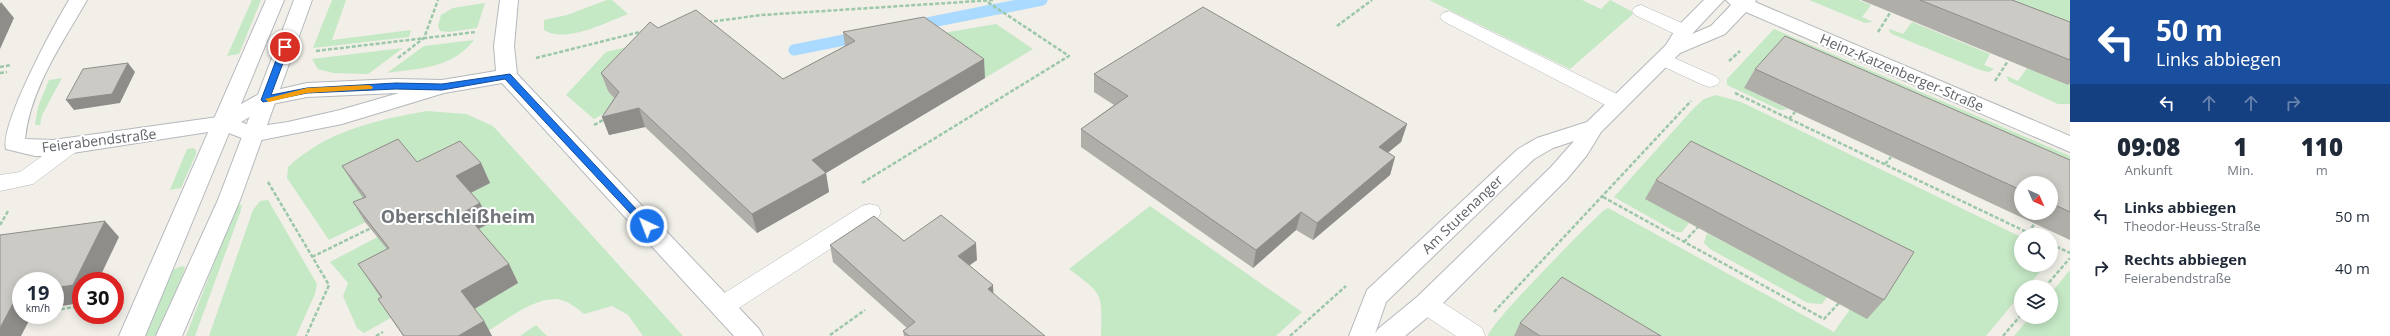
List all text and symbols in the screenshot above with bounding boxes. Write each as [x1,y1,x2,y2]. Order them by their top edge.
text: 50 m [2156,11,2223,49]
icon: left [2090,16,2142,68]
street label: Heinz-Katzenberger-Straße [1817,29,1987,115]
pin [268,30,302,64]
icon: arrive [274,36,296,58]
text: Links abbiegen [2156,47,2281,71]
icon: left [2156,92,2178,114]
icon: ahead [2198,92,2220,114]
icon: ahead [2240,92,2262,114]
icon: right [2282,92,2304,114]
street label: Feierabendstraße [41,124,158,156]
text: 09:08 [2117,130,2180,163]
text: 1 [2233,130,2248,163]
text: 110 [2301,130,2343,163]
text: Ankunft [2125,161,2173,179]
text: Min. [2227,161,2254,179]
text: m [2316,161,2328,179]
street label: Am Stutenanger [1417,170,1507,258]
north arrow [2014,176,2058,220]
map controls [2014,176,2058,324]
text: Links abbiegen [2124,197,2236,217]
district label: Oberschleißheim [381,204,535,228]
position arrow [626,205,668,247]
icon: left [2090,205,2112,227]
text: 50 m [2335,206,2370,226]
text: Theodor-Heuss-Straße [2124,217,2261,235]
button: search [2014,228,2058,272]
text: Rechts abbiegen [2124,249,2247,269]
icon: right [2090,257,2112,279]
text: 40 m [2335,258,2370,278]
text: Feierabendstraße [2124,269,2231,287]
speed limit sign: 30 [72,272,124,324]
text: 19 [27,279,49,306]
button: layers [2014,280,2058,324]
text: km/h [26,301,50,315]

